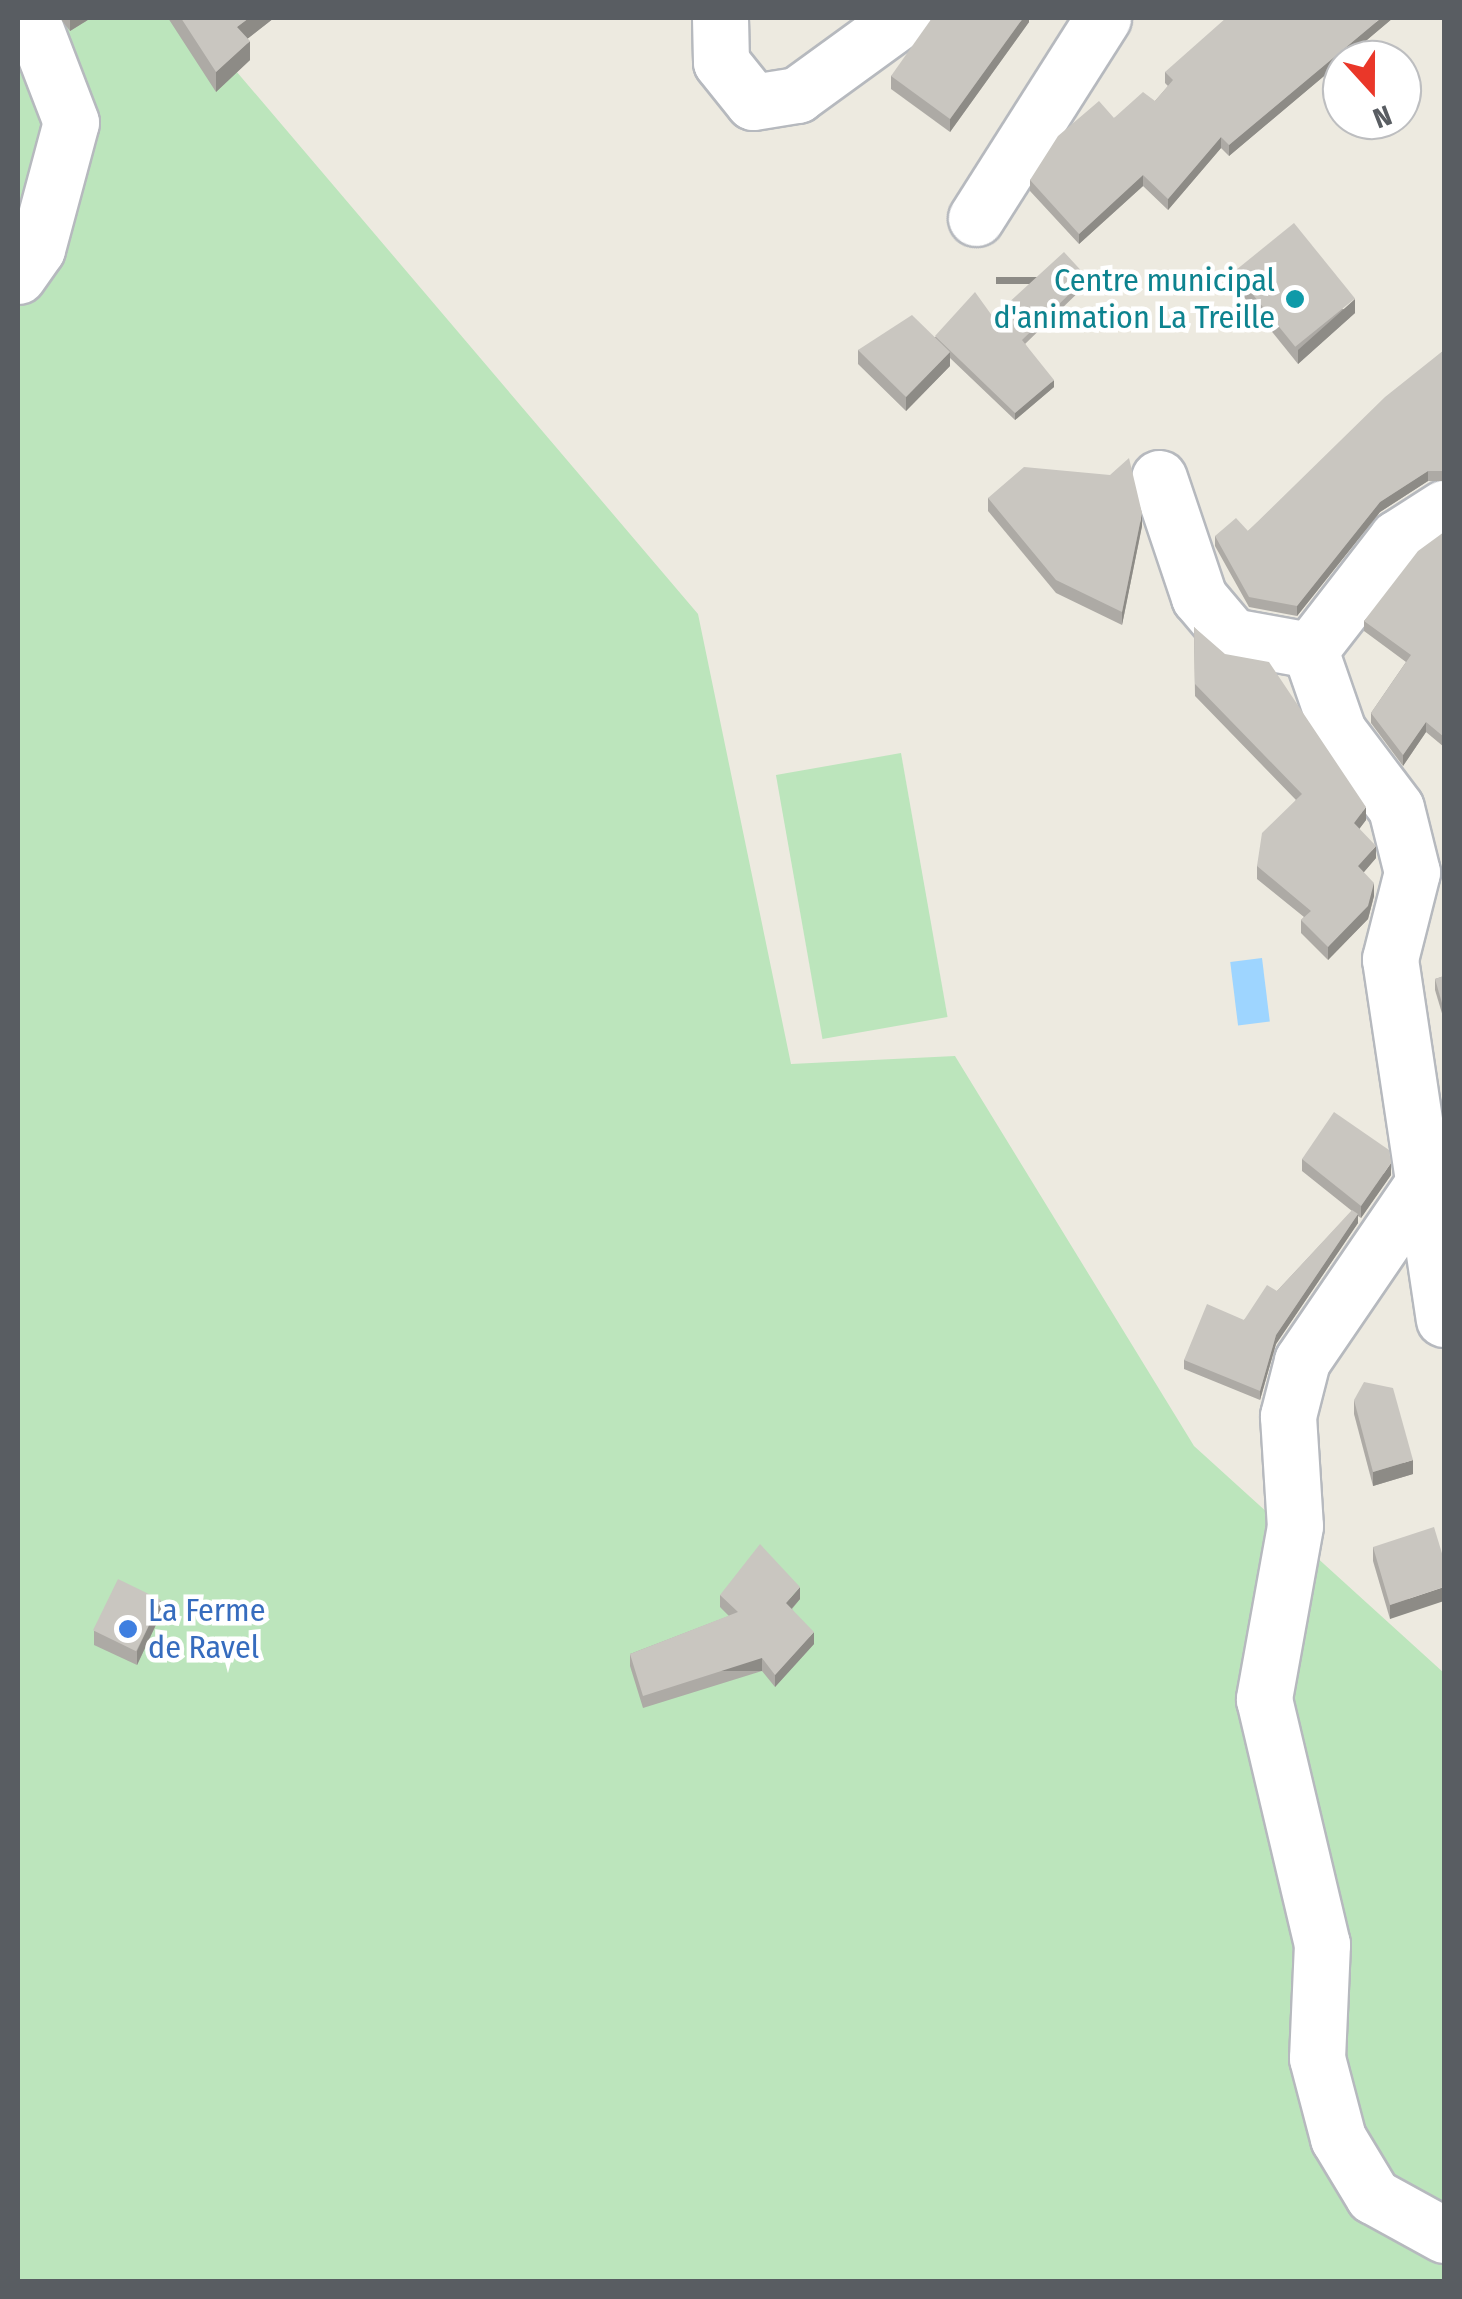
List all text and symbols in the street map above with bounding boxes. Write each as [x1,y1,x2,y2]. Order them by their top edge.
north arrow [1322,40,1422,140]
text: N [1368,98,1396,135]
place label: Centre municipal d'animation La Treille [994,262,1275,337]
marker: Centre municipal d'animation La Treille [1284,288,1306,310]
place label: La Ferme de Ravel [148,1592,265,1667]
marker: La Ferme de Ravel [117,1618,139,1640]

